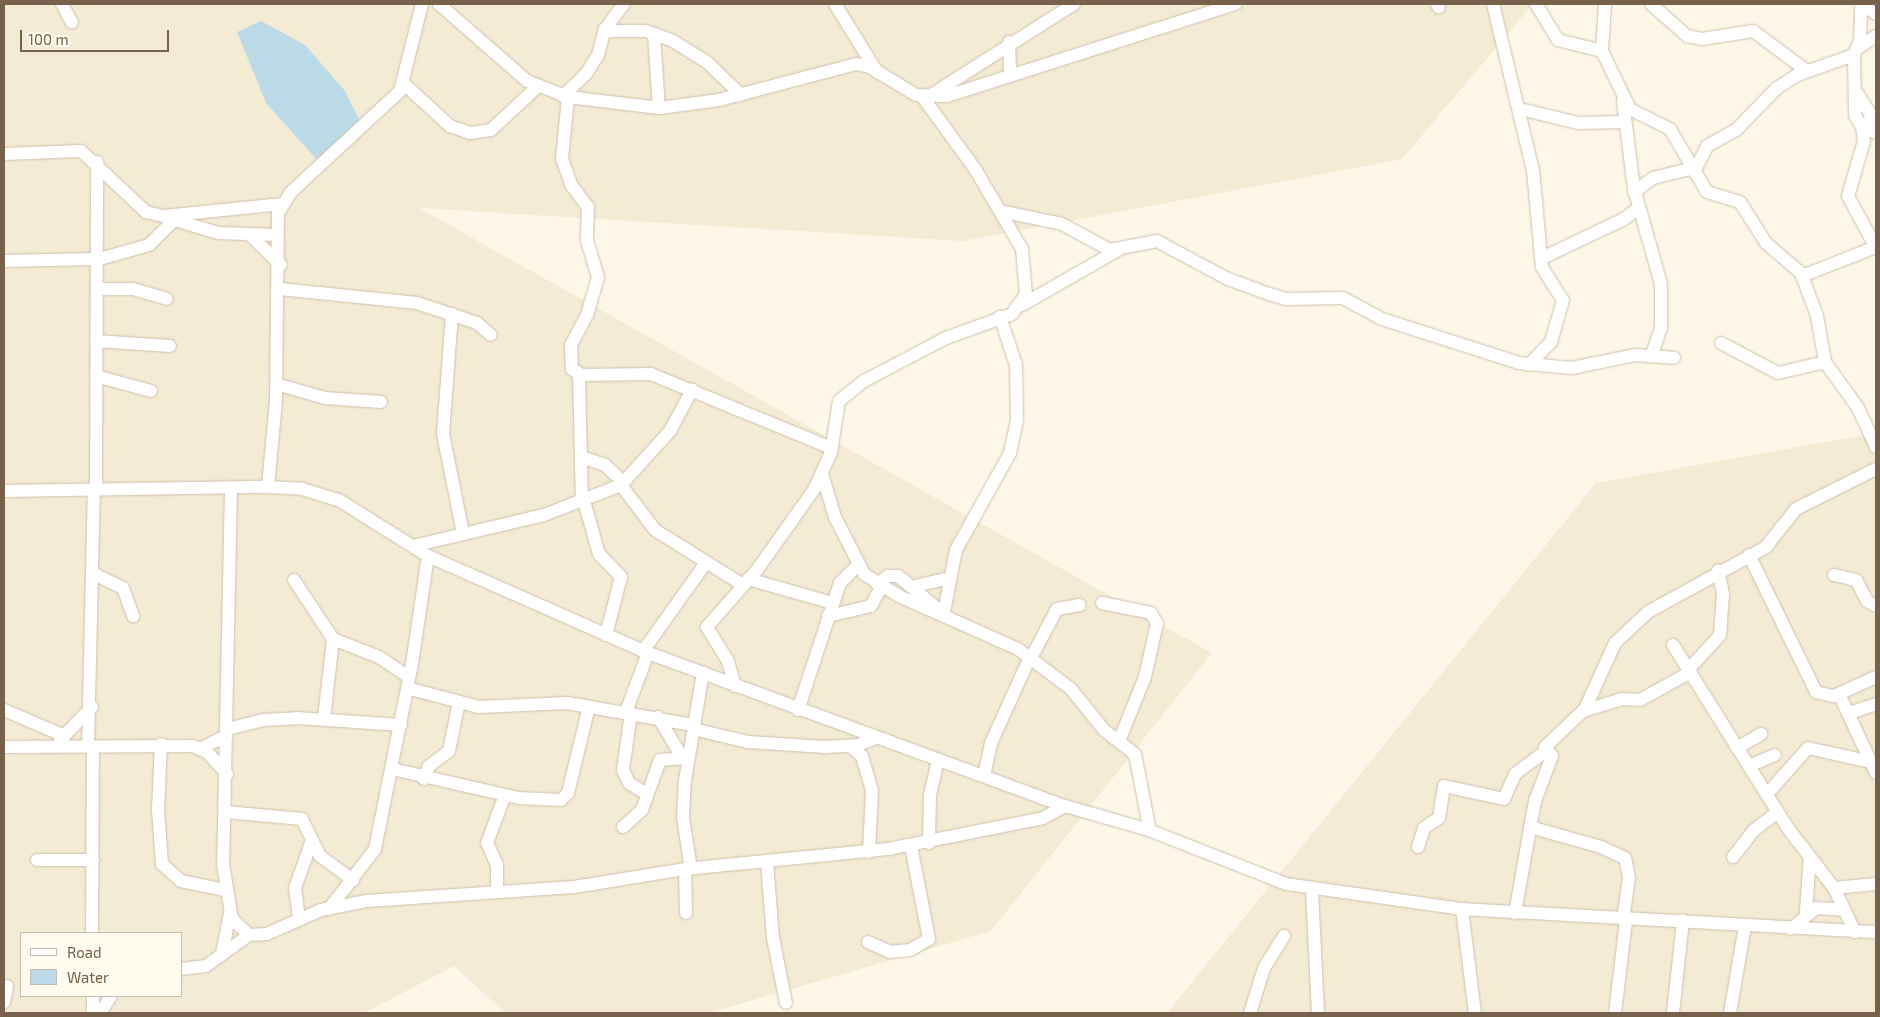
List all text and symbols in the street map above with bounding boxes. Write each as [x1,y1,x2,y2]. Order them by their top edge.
scale bar [22,20,171,52]
text: 100 m [28,30,69,48]
legend [20,932,182,997]
text: Road [67,943,102,961]
text: Water [67,968,109,986]

